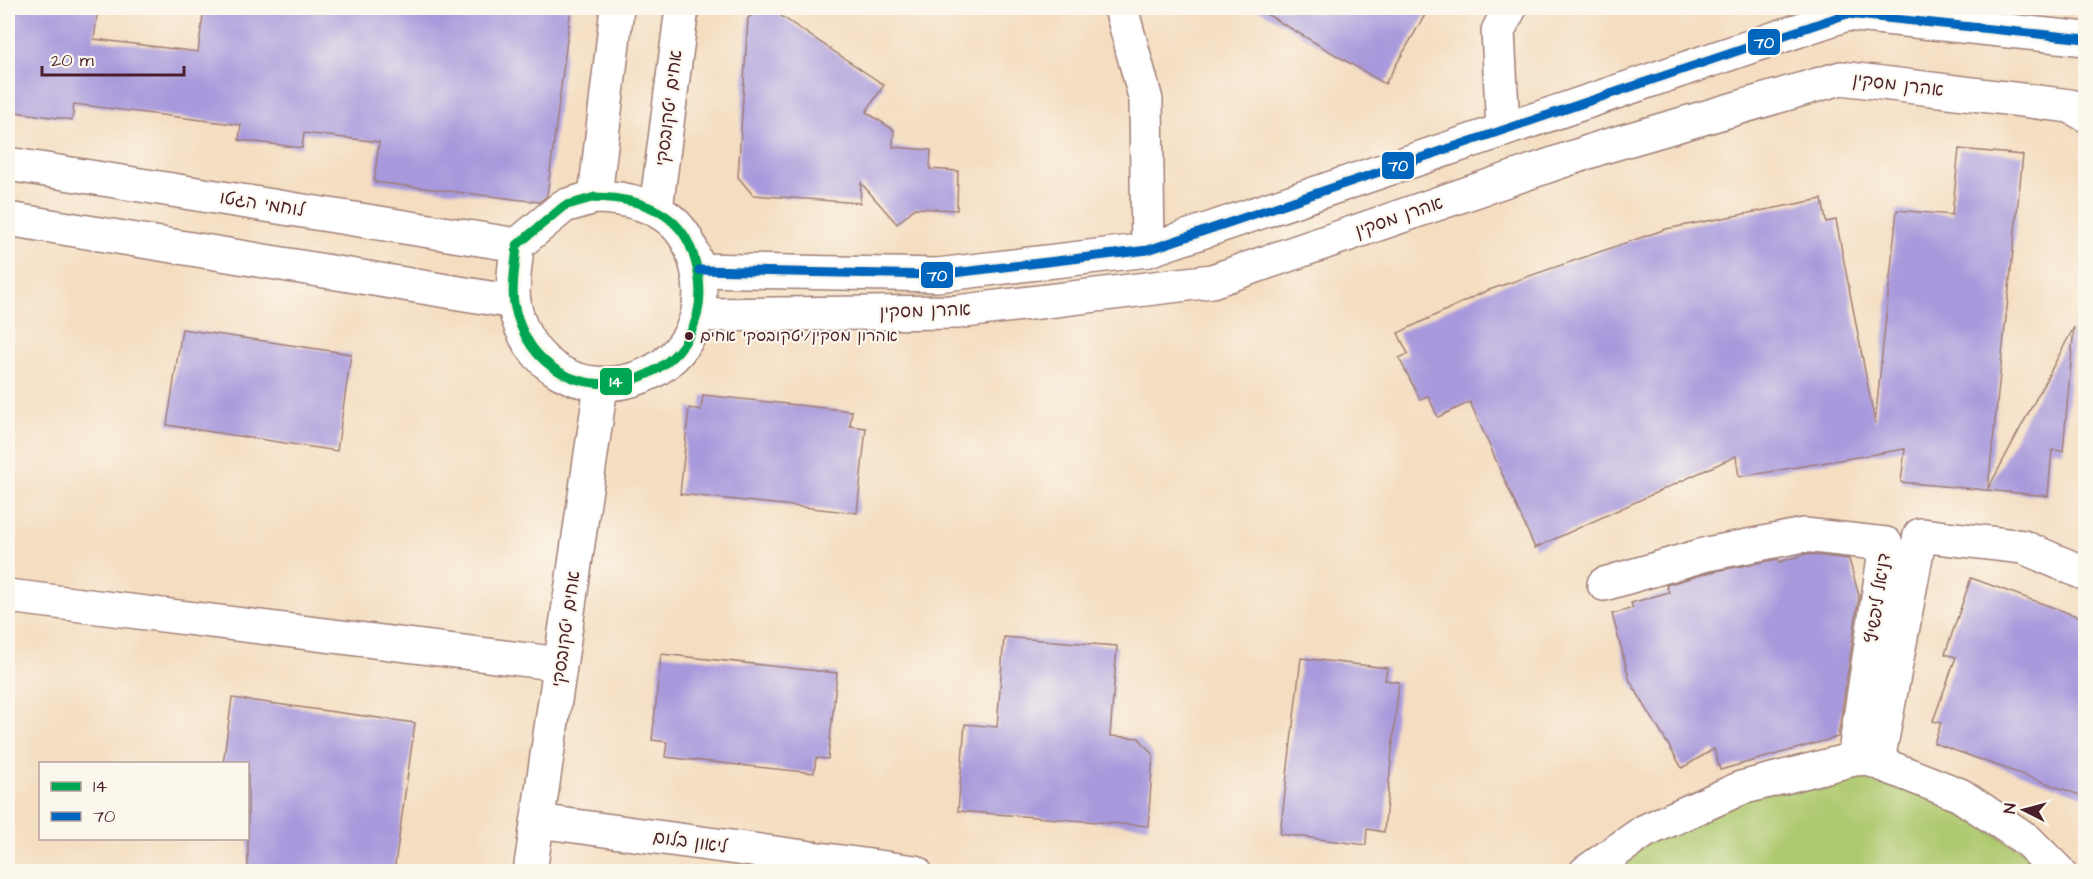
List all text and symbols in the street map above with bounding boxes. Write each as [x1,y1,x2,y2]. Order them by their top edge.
line badge: 70 [1747,28,1781,56]
text: 70 [1753,32,1774,54]
scale bar [42,39,184,77]
text: 20 m [51,48,94,73]
street label: אחים יטקובסקי [649,48,689,168]
street label: אהרן מסקין [1851,67,1945,103]
line badge: 70 [1381,151,1415,180]
text: 70 [1387,155,1408,177]
street label: לוחמי הגטו [218,185,307,223]
street label: אהרן מסקין [1352,190,1446,244]
line badge: 70 [920,261,954,289]
text: 70 [926,265,947,287]
street label: אהרן מסקין [879,297,971,325]
place label: אהרון מסקין/יטקובסקי אחים [700,325,898,347]
marker: אהרון מסקין/יטקובסקי אחים [683,330,695,342]
line badge: 14 [599,367,633,396]
text: 14 [610,371,623,393]
street label: דניאל ליפשיץ [1859,551,1897,645]
street label: אחים יטקובסקי [545,569,587,689]
legend [39,762,249,840]
text: 14 [93,774,108,799]
north arrow [1994,780,2054,840]
text: N [1999,802,2022,815]
text: 70 [93,804,115,829]
street label: ליאון בלום [651,824,730,860]

